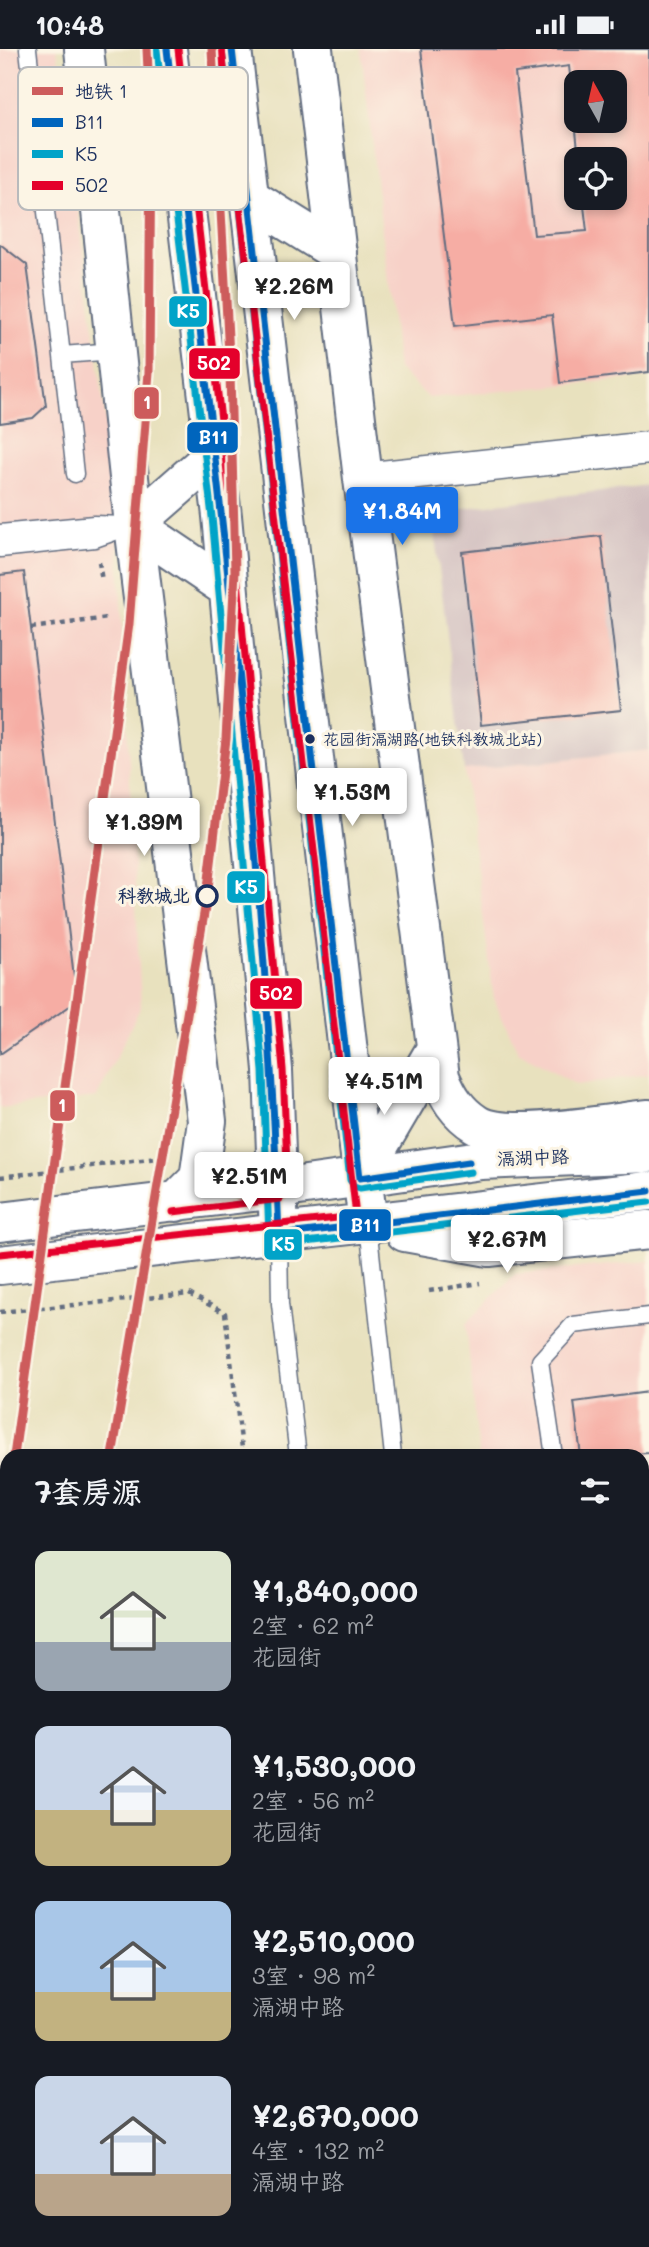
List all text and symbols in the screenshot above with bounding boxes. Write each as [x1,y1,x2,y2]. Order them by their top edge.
text: 10:48 [35,8,104,42]
legend [18,67,248,210]
north arrow [564,70,626,133]
map controls [564,70,627,210]
text: 地铁 1 [75,78,128,103]
text: B11 [75,109,104,134]
text: K5 [75,141,98,166]
button: locate [564,147,627,210]
text: 502 [75,172,108,197]
pin: ¥2.26M [237,263,351,322]
text: ¥2.26M [254,270,334,300]
line badge: K5 [168,295,208,328]
text: K5 [176,298,200,323]
line badge: 502 [188,347,241,380]
text: 502 [197,350,231,375]
line badge: 1 [133,386,160,420]
text: 1 [143,389,151,414]
line badge: B11 [186,421,239,454]
text: B11 [198,424,228,449]
pin: ¥1.84M [345,487,459,547]
text: ¥1.84M [362,495,442,525]
place label: 花园街滆湖路(地铁科教城北站) [323,728,542,749]
marker: 花园街滆湖路(地铁科教城北站) [303,732,317,746]
pin: ¥1.53M [295,769,409,828]
text: ¥1.53M [313,776,391,806]
pin: ¥1.39M [87,799,201,858]
text: ¥1.39M [105,806,183,836]
line badge: K5 [226,870,266,904]
text: K5 [234,874,258,899]
place label: 科教城北 [118,883,190,907]
marker: 科教城北 [196,885,218,907]
line badge: 502 [249,977,303,1010]
text: 502 [259,980,293,1005]
pin: ¥4.51M [327,1058,441,1117]
text: ¥4.51M [345,1065,423,1095]
line badge: 1 [49,1089,76,1122]
text: 1 [58,1092,66,1117]
street label: 滆湖中路 [497,1144,569,1170]
pin: ¥2.51M [192,1153,306,1212]
text: ¥2.51M [210,1160,288,1190]
line badge: B11 [338,1208,392,1242]
text: B11 [350,1212,380,1237]
pin: ¥2.67M [450,1215,564,1275]
text: ¥2.67M [467,1223,547,1253]
line badge: K5 [263,1228,303,1261]
text: K5 [271,1231,295,1256]
text: 7套房源 [35,1471,142,1511]
icon: filters [576,1472,614,1510]
text: ¥1,840,000 [252,1570,418,1610]
icon: home [91,1579,175,1663]
text: 2室 · 62 m² [252,1610,374,1640]
text: 花园街 [252,1641,321,1671]
text: ¥1,530,000 [252,1745,416,1785]
icon: home [91,1754,175,1838]
text: 2室 · 56 m² [252,1785,374,1815]
text: 花园街 [252,1816,321,1846]
text: ¥2,510,000 [252,1920,415,1960]
icon: home [91,1929,175,2013]
text: 3室 · 98 m² [252,1960,375,1990]
text: 滆湖中路 [252,1991,344,2021]
text: ¥2,670,000 [252,2095,419,2135]
icon: home [91,2104,175,2188]
text: 4室 · 132 m² [252,2135,384,2165]
text: 滆湖中路 [252,2166,344,2196]

